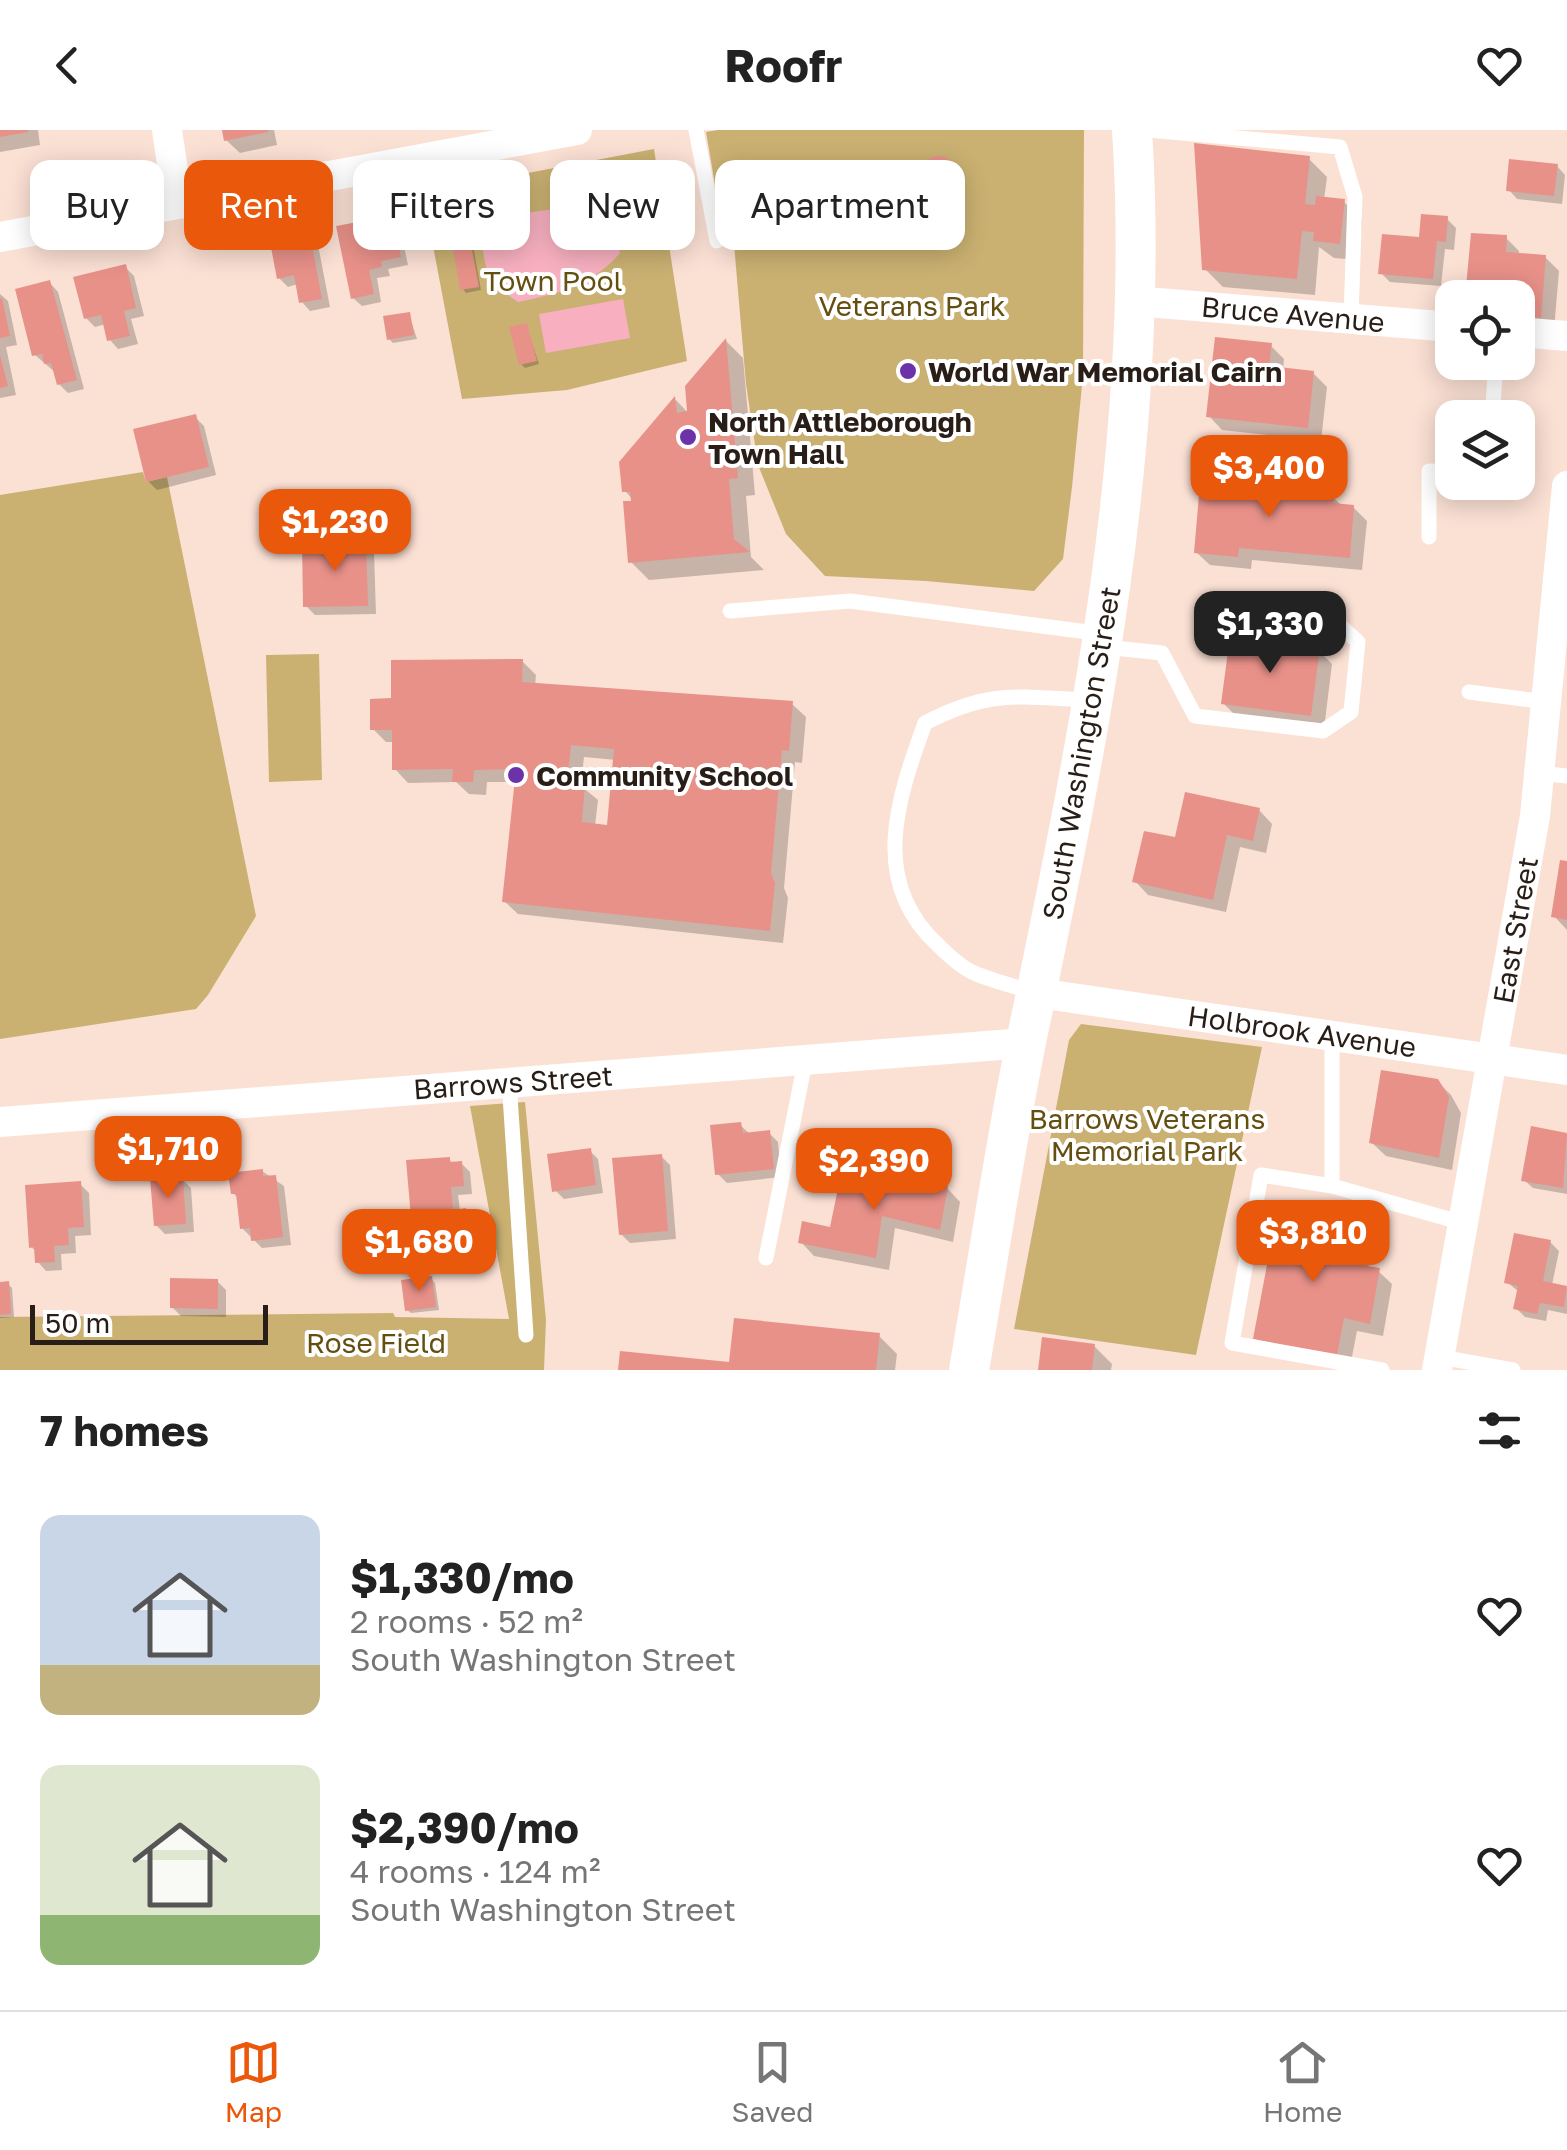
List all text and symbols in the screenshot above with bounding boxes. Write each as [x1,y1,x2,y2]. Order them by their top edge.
icon: back [40,38,95,93]
text: Roofr [724,38,843,92]
icon: heart [1472,38,1527,93]
chip: Buy [30,160,164,250]
chip: Rent [184,160,333,250]
chip: Filters [353,160,530,250]
chip: New [550,160,695,250]
chip: Apartment [715,160,965,250]
park label: Town Pool [484,264,622,297]
map controls [1435,280,1535,500]
button: locate [1435,280,1535,380]
park label: Veterans Park [819,289,1006,322]
street label: Bruce Avenue [1200,290,1386,338]
place label: World War Memorial Cairn [928,355,1282,388]
marker: World War Memorial Cairn [897,360,919,382]
button: layers [1435,400,1535,500]
place label: North Attleborough Town Hall [708,405,972,470]
marker: North Attleborough Town Hall [677,426,699,448]
pin: $3,400 [1188,435,1350,520]
text: $3,400 [1213,448,1325,486]
pin: $1,230 [254,489,416,574]
text: $1,230 [281,502,389,540]
street label: South Washington Street [1035,584,1127,922]
pin: $1,330 [1189,591,1351,676]
text: $1,330 [1216,604,1324,642]
place label: Community School [536,759,793,792]
marker: Community School [505,764,527,786]
street label: East Street [1486,854,1544,1006]
street label: Holbrook Avenue [1186,999,1418,1063]
street label: Barrows Street [412,1059,614,1105]
park label: Barrows Veterans Memorial Park [1029,1102,1265,1167]
pin: $1,710 [87,1116,249,1201]
pin: $2,390 [793,1128,955,1213]
text: $1,710 [117,1129,219,1167]
text: $2,390 [818,1141,930,1179]
pin: $3,810 [1232,1200,1394,1285]
pin: $1,680 [338,1209,500,1294]
text: $3,810 [1259,1213,1367,1251]
text: $1,680 [364,1222,474,1260]
scale bar [30,1300,268,1344]
text: 50 m [45,1306,110,1339]
park label: Rose Field [306,1326,446,1359]
icon: filters [1472,1403,1527,1458]
text: 7 homes [40,1405,209,1455]
text: $1,330/mo [350,1552,574,1602]
icon: home [120,1555,240,1675]
icon: heart [1472,1588,1527,1643]
text: 2 rooms · 52 m² [350,1602,583,1640]
text: South Washington Street [350,1640,736,1678]
text: $2,390/mo [350,1802,579,1852]
icon: home [120,1805,240,1925]
icon: heart [1472,1838,1527,1893]
text: 4 rooms · 124 m² [350,1852,600,1890]
text: South Washington Street [350,1890,736,1928]
tab: Map [225,2035,282,2128]
tab: Saved [732,2035,813,2128]
tab: Home [1263,2035,1342,2128]

